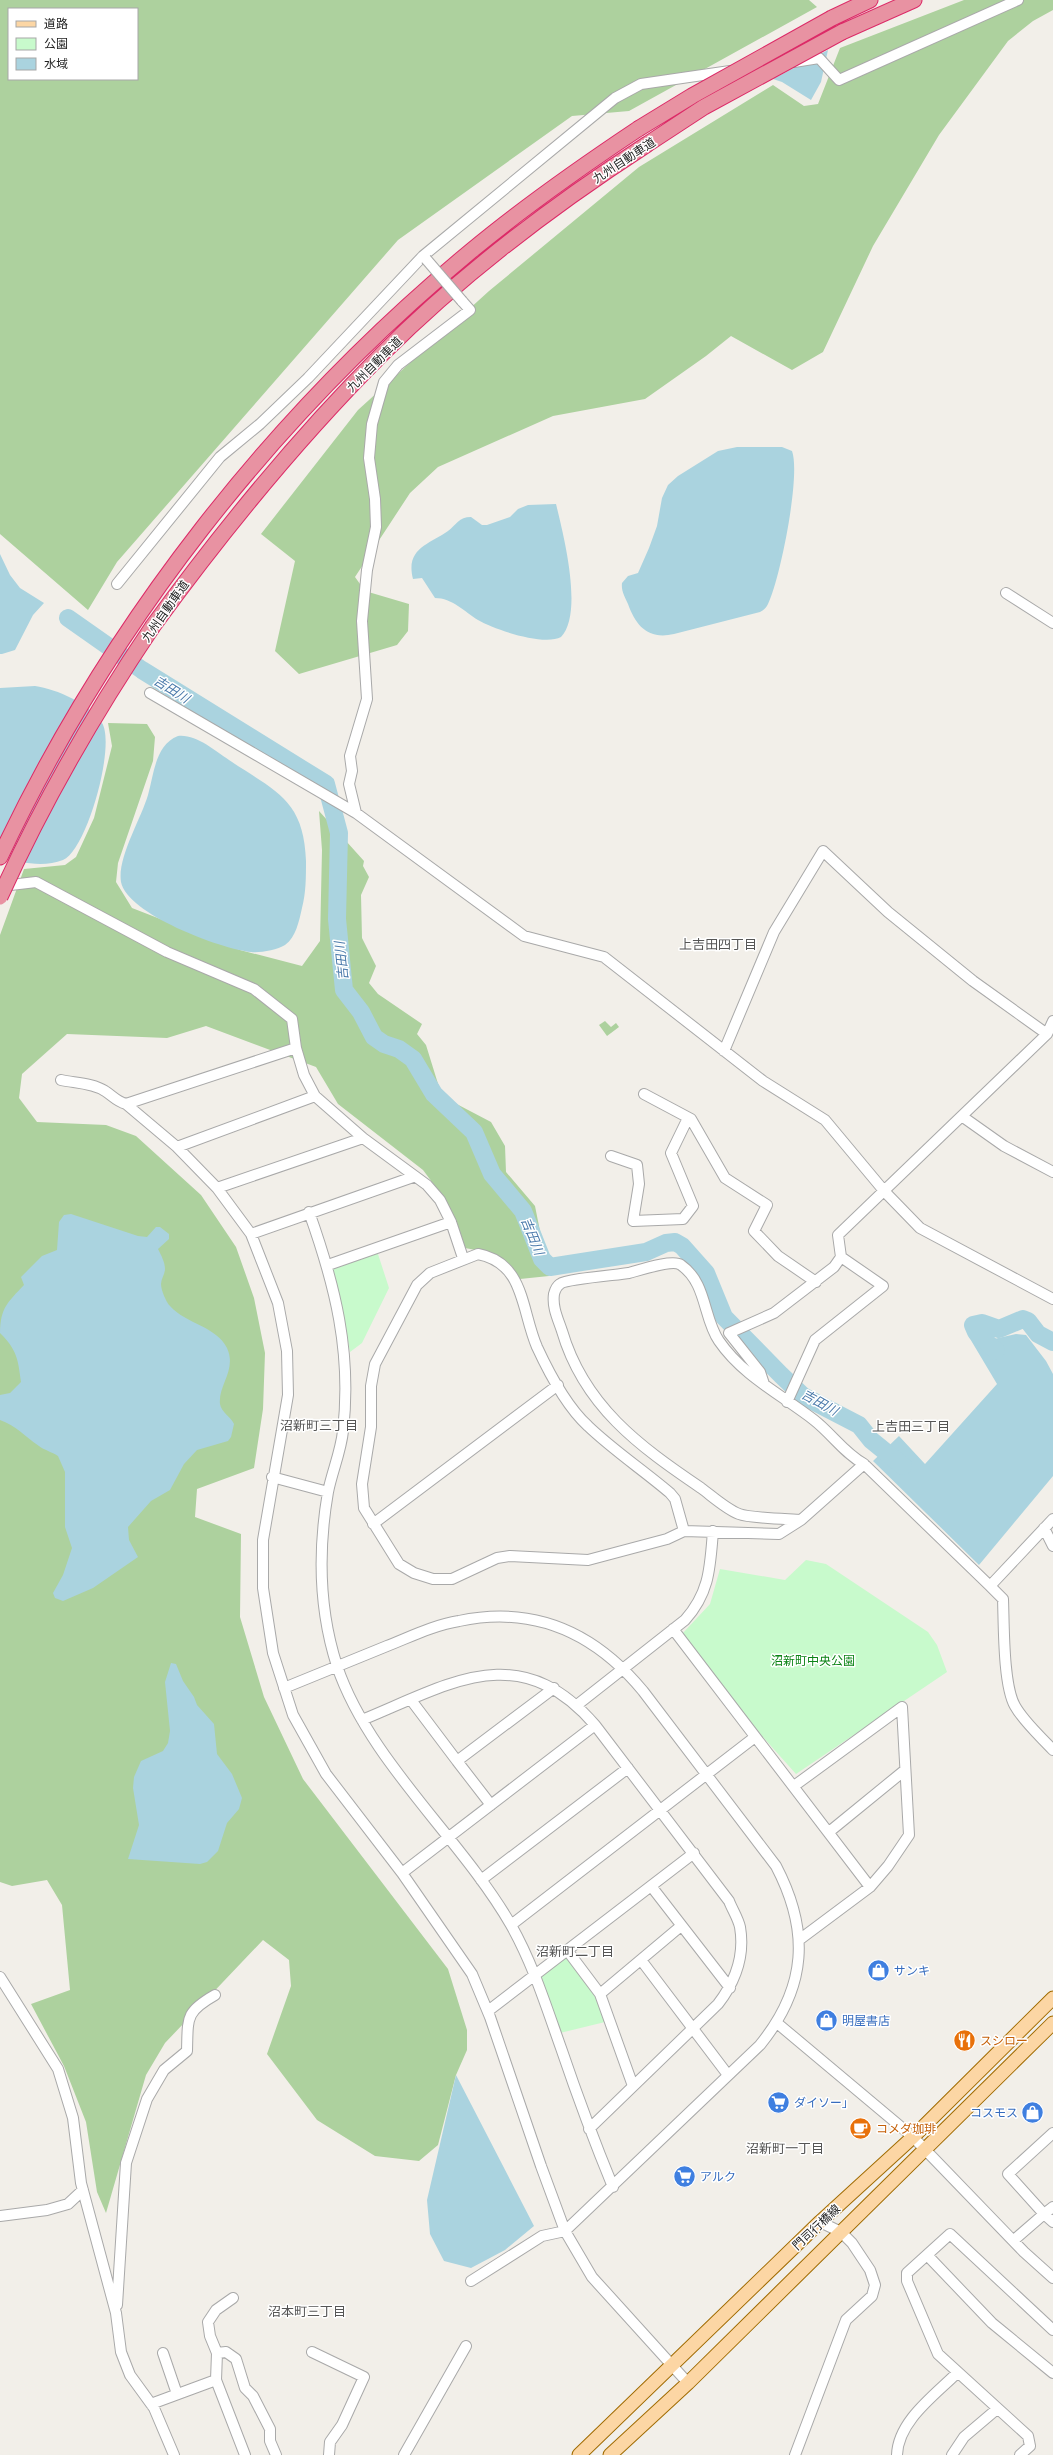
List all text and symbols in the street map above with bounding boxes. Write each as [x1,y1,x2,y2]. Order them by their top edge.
legend [8,8,138,80]
text: 道路 [44,15,68,32]
text: 公園 [44,35,68,52]
text: 水域 [44,55,68,72]
street label: 九州自動車道 [589,133,659,187]
street label: 九州自動車道 [343,333,405,395]
street label: 九州自動車道 [137,577,193,645]
water label: 吉田川 [151,671,195,708]
district label: 上吉田四丁目 [679,935,757,953]
water label: 吉田川 [330,939,352,981]
water label: 吉田川 [517,1215,549,1259]
water label: 吉田川 [799,1385,843,1420]
district label: 沼新町三丁目 [280,1416,358,1434]
district label: 上吉田三丁目 [872,1417,950,1435]
park label: 沼新町中央公園 [771,1652,855,1669]
district label: 沼新町二丁目 [536,1942,614,1960]
shop icon: サンキ [865,1957,891,1983]
place label: サンキ [894,1962,930,1979]
shop icon: 明屋書店 [814,2007,840,2033]
place label: 明屋書店 [842,2012,890,2029]
restaurant icon: スシロー [951,2027,977,2053]
place label: スシロー [980,2032,1028,2049]
supermarket icon: ダイソー」 [765,2089,791,2115]
place label: ダイソー」 [794,2094,854,2111]
shop icon: コスモス [1020,2099,1046,2125]
place label: コスモス [970,2104,1018,2121]
cafe icon: コメダ珈琲 [848,2115,874,2141]
place label: コメダ珈琲 [876,2120,936,2137]
district label: 沼新町一丁目 [746,2139,824,2157]
supermarket icon: アルク [672,2163,698,2189]
place label: アルク [700,2168,736,2185]
street label: 門司行橋線 [788,2200,844,2254]
district label: 沼本町三丁目 [268,2302,346,2320]

